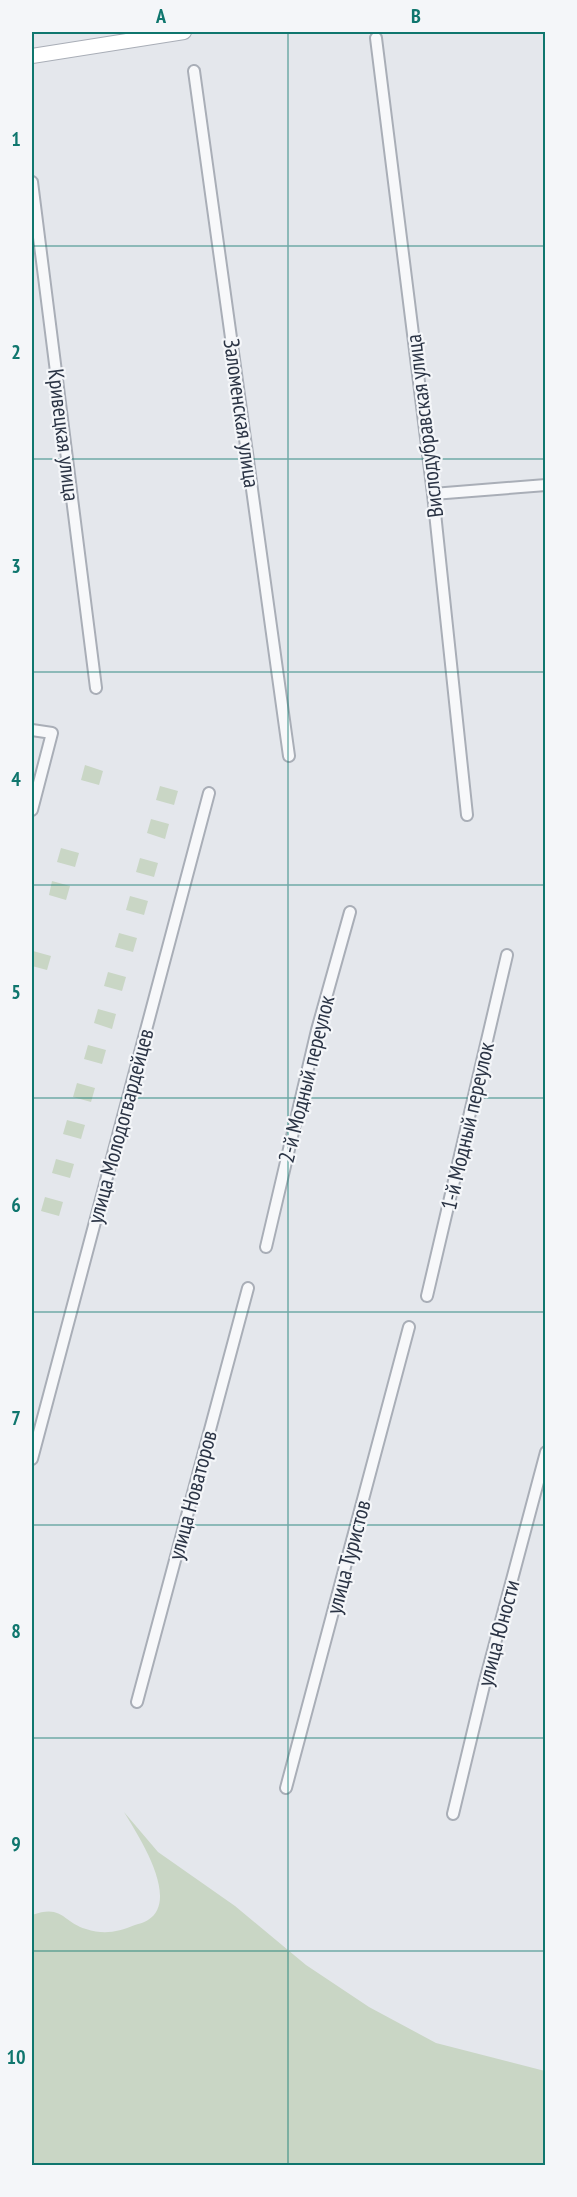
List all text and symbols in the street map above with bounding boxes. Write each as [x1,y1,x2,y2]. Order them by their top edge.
text: A [155,3,167,29]
text: B [411,3,421,29]
text: 1 [11,126,21,152]
street label: Вислодубравская улица [399,333,449,519]
street label: Заломенская улица [218,337,266,489]
text: 2 [11,339,21,365]
street label: Кривецкая улица [42,367,86,503]
text: 3 [11,553,21,579]
text: 4 [11,766,21,792]
text: 5 [11,979,21,1005]
street label: 2-й Модный переулок [272,992,340,1166]
street label: улица Молодогвардейцев [80,1025,160,1227]
street label: 1-й Модный переулок [434,1039,500,1213]
text: 6 [11,1192,21,1218]
text: 7 [11,1405,21,1431]
street label: улица Новаторов [161,1427,223,1563]
street label: улица Туристов [319,1497,377,1617]
street label: улица Юности [470,1577,526,1689]
text: 8 [11,1618,21,1644]
text: 9 [11,1831,21,1857]
text: 10 [6,2044,26,2070]

